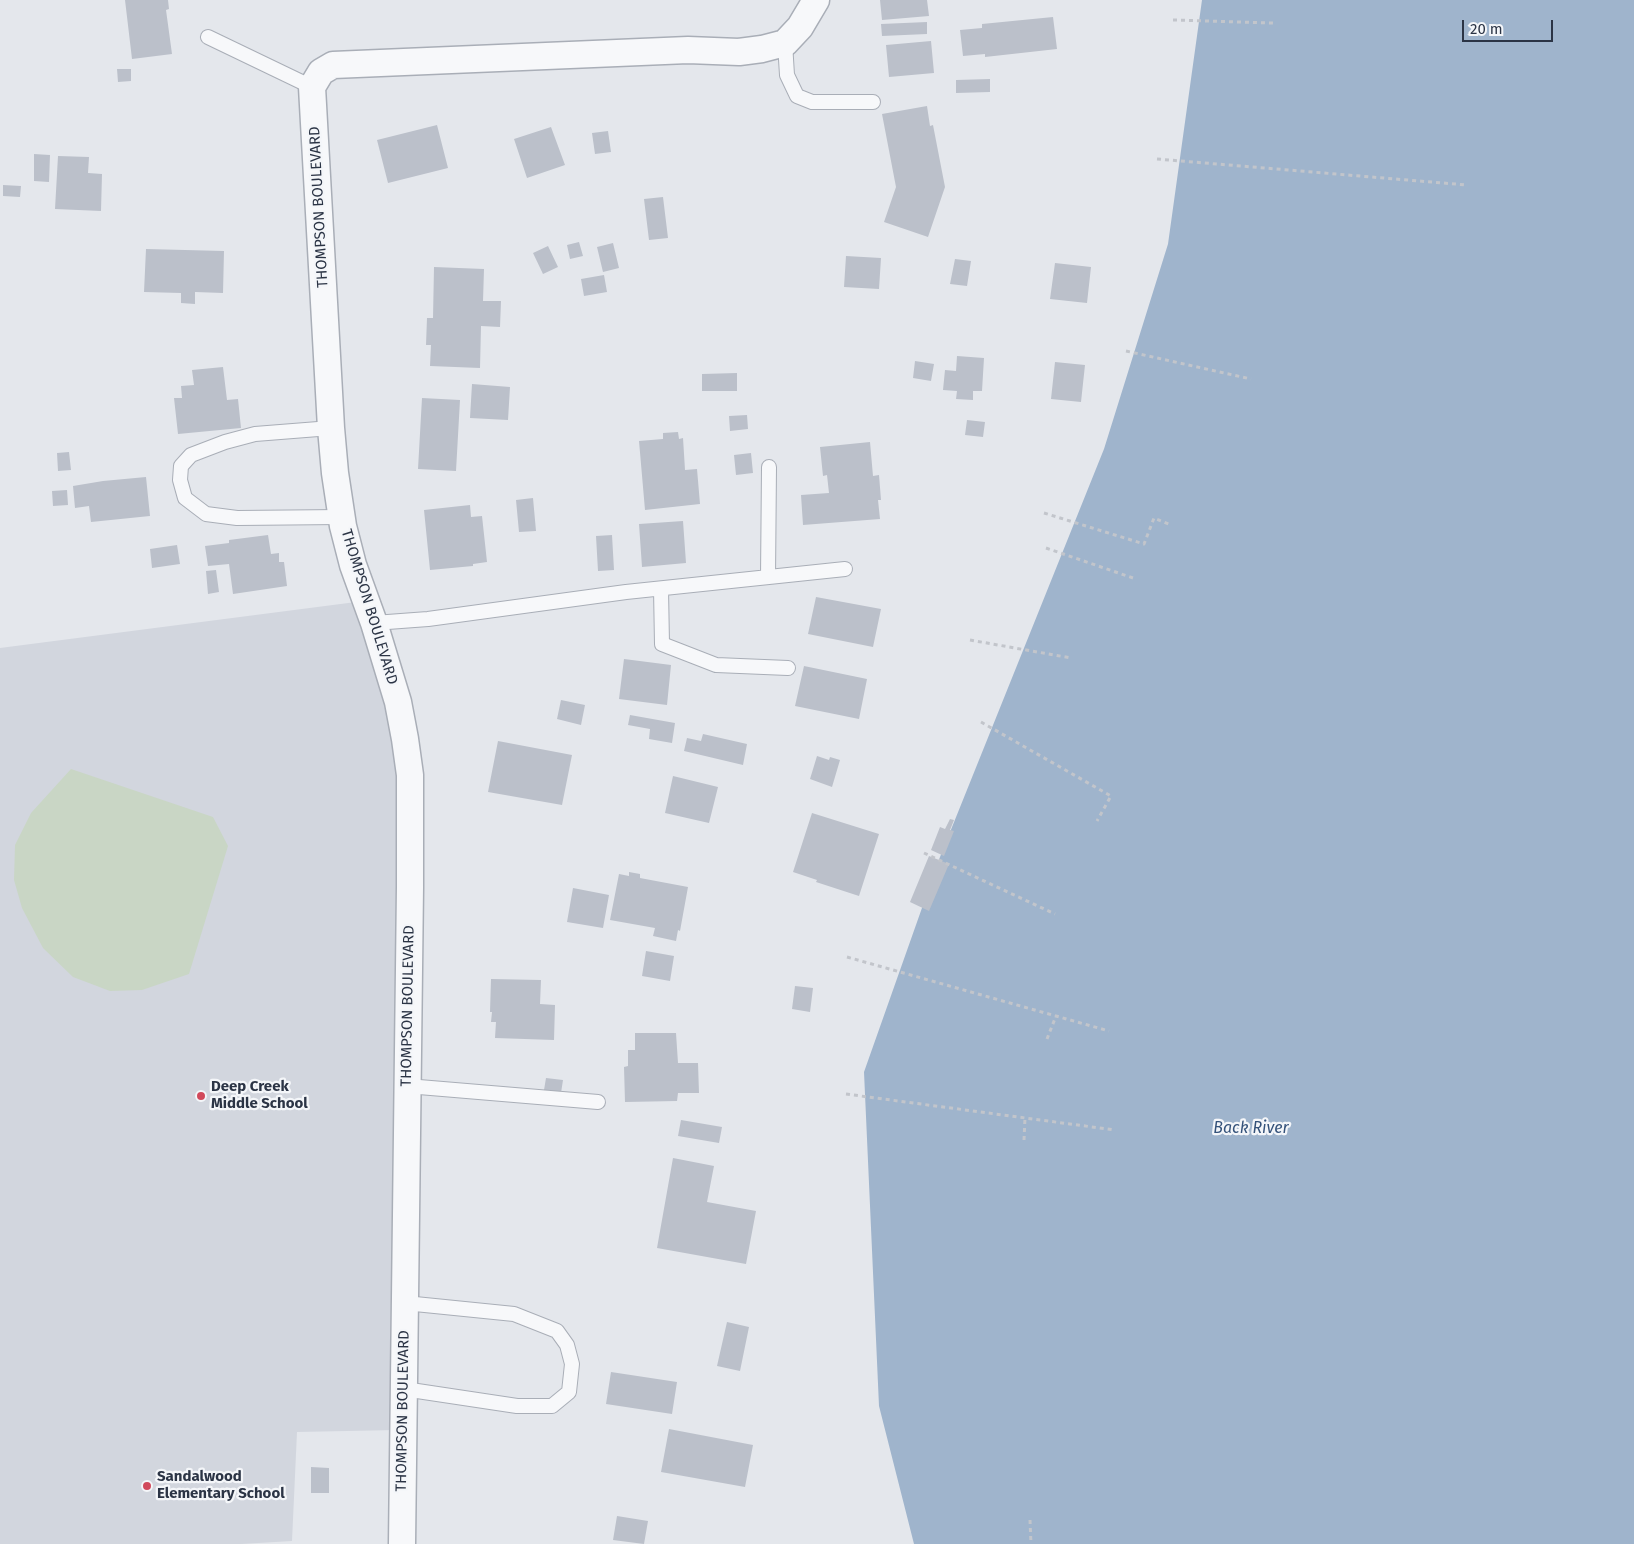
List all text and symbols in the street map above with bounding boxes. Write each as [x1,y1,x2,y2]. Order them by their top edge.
scale bar [1464,10,1555,42]
text: 20 m [1470,20,1503,38]
street label: THOMPSON BOULEVARD [306,126,332,288]
street label: THOMPSON BOULEVARD [337,527,401,687]
street label: THOMPSON BOULEVARD [398,925,418,1087]
place label: Deep Creek Middle School [211,1078,308,1113]
marker: Deep Creek Middle School [195,1090,207,1102]
water label: Back River [1213,1119,1289,1139]
street label: THOMPSON BOULEVARD [393,1330,413,1492]
place label: Sandalwood Elementary School [157,1468,285,1503]
marker: Sandalwood Elementary School [141,1480,153,1492]

